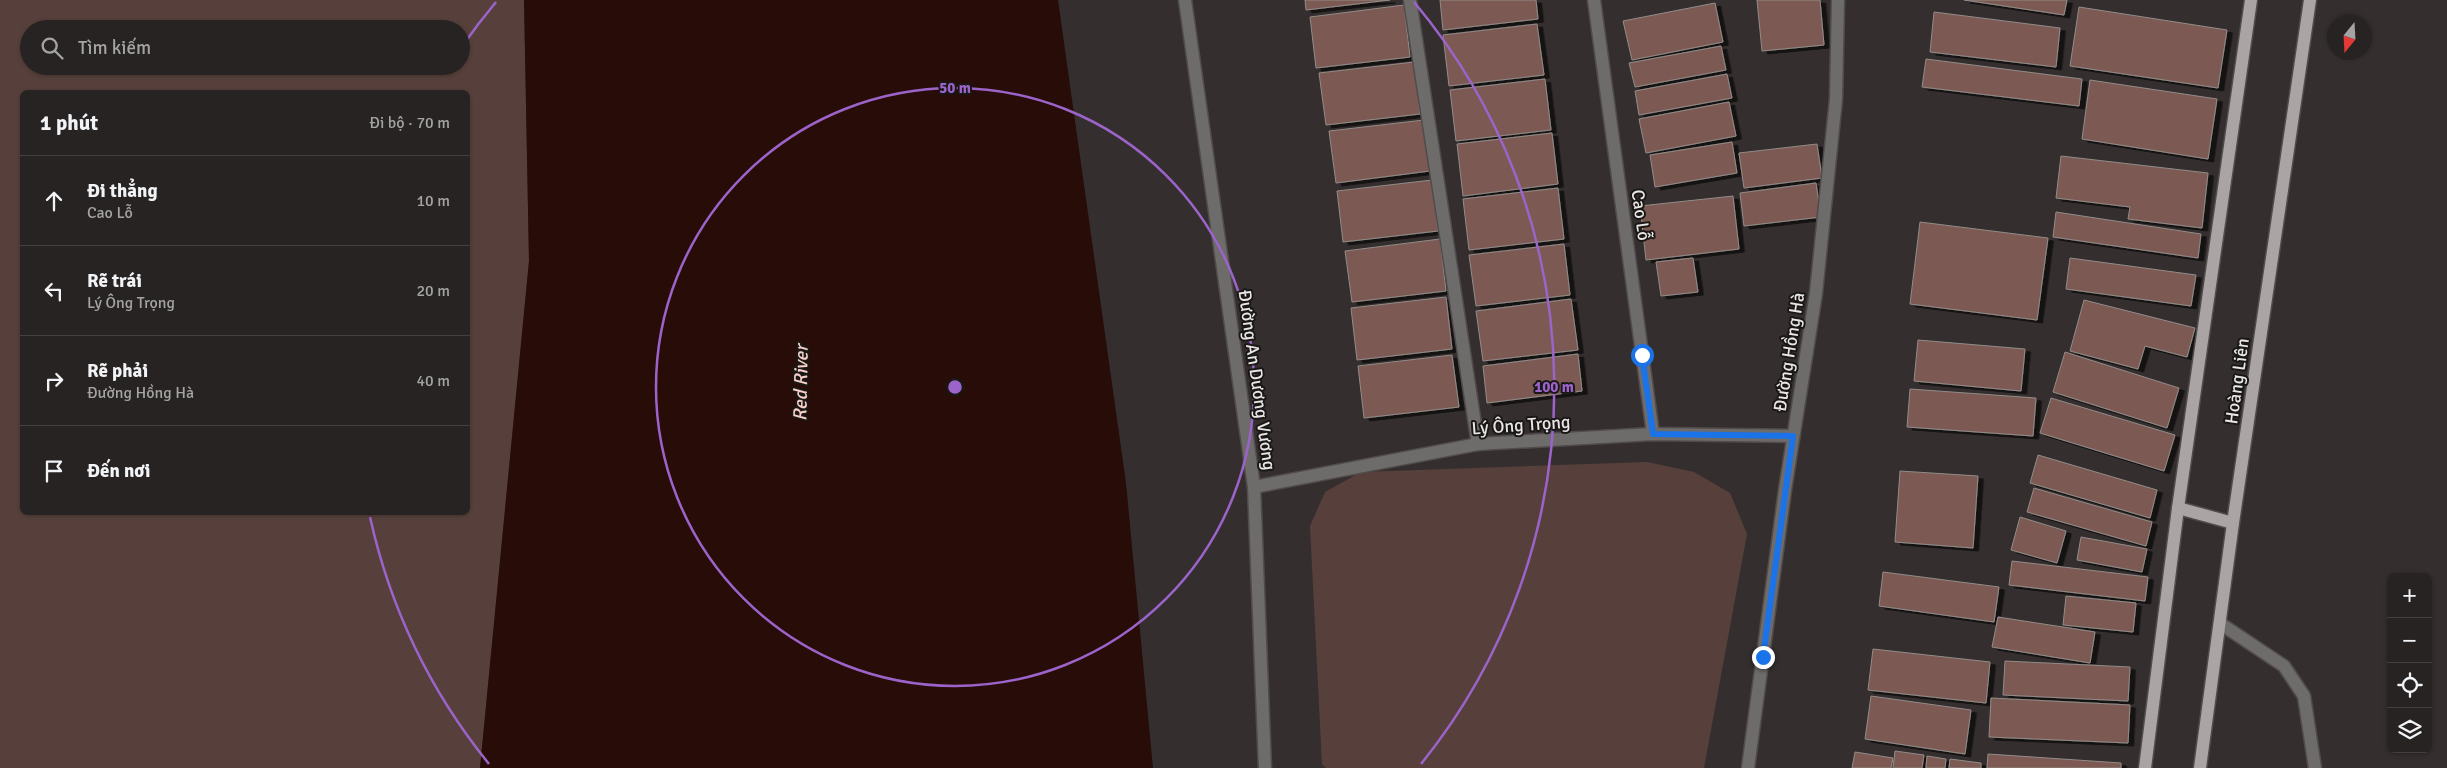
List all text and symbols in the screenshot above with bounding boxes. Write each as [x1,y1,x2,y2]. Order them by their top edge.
north arrow [2327,15,2372,60]
search box [20,20,470,75]
icon: search [38,34,66,62]
text: Tìm kiếm [78,36,151,60]
text: 50 m [939,79,971,97]
text: 1 phút [40,110,98,136]
text: Đi bộ · 70 m [369,113,450,133]
text: Đi thẳng [87,179,158,203]
icon: ahead [40,187,68,215]
street label: Cao Lỗ [1627,188,1655,242]
text: 10 m [416,191,450,211]
text: Cao Lỗ [87,203,133,223]
text: Rẽ trái [87,269,142,293]
icon: left [40,277,68,305]
text: 20 m [416,281,450,301]
street label: Đường An Dương Vương [1233,288,1281,472]
street label: Đường Hồng Hà [1769,291,1809,413]
text: Lý Ông Trọng [87,293,175,313]
street label: Hoàng Liên [2220,337,2254,425]
water label: Red River [788,342,814,421]
route start [1631,344,1654,367]
text: Rẽ phải [87,359,148,383]
icon: right [40,367,68,395]
text: 40 m [416,371,450,391]
centre of rings [946,378,964,396]
text: 100 m [1534,378,1574,396]
text: Đường Hồng Hà [87,383,194,403]
street label: Lý Ông Trọng [1471,411,1571,439]
icon: arrive [40,457,68,485]
text: Đến nơi [87,459,150,483]
map controls [2387,573,2432,753]
button: + [2387,573,2432,618]
button: − [2387,618,2432,663]
route end [1752,646,1775,669]
button: locate [2387,663,2432,708]
button: layers [2387,708,2432,753]

